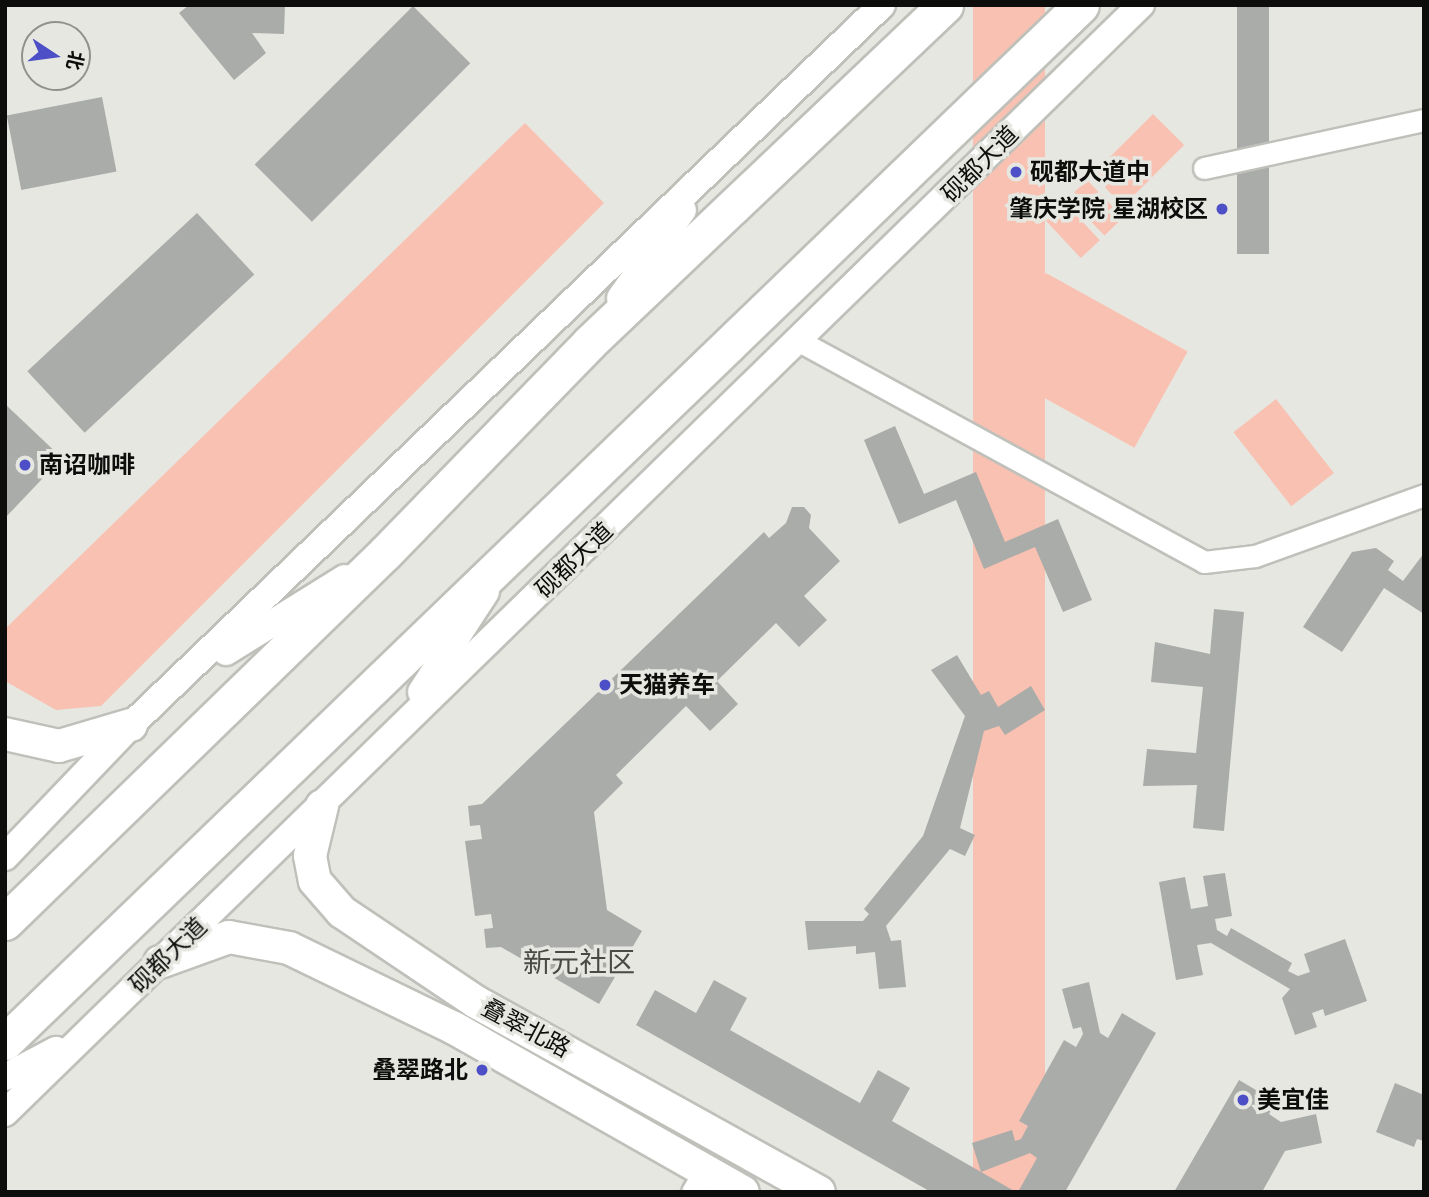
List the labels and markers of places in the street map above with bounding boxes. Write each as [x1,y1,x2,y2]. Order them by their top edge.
place label: 砚都大道中 [1030,158,1150,186]
marker: 砚都大道中 [1008,164,1024,180]
place label: 肇庆学院 星湖校区 [1009,195,1208,223]
marker: 肇庆学院 星湖校区 [1214,201,1230,217]
place label: 南诏咖啡 [39,451,135,479]
marker: 南诏咖啡 [17,457,33,473]
place label: 天猫养车 [619,671,715,699]
marker: 天猫养车 [597,677,613,693]
place label: 叠翠路北 [372,1056,468,1084]
marker: 叠翠路北 [474,1062,490,1078]
place label: 美宜佳 [1257,1086,1329,1114]
marker: 美宜佳 [1235,1092,1251,1108]

